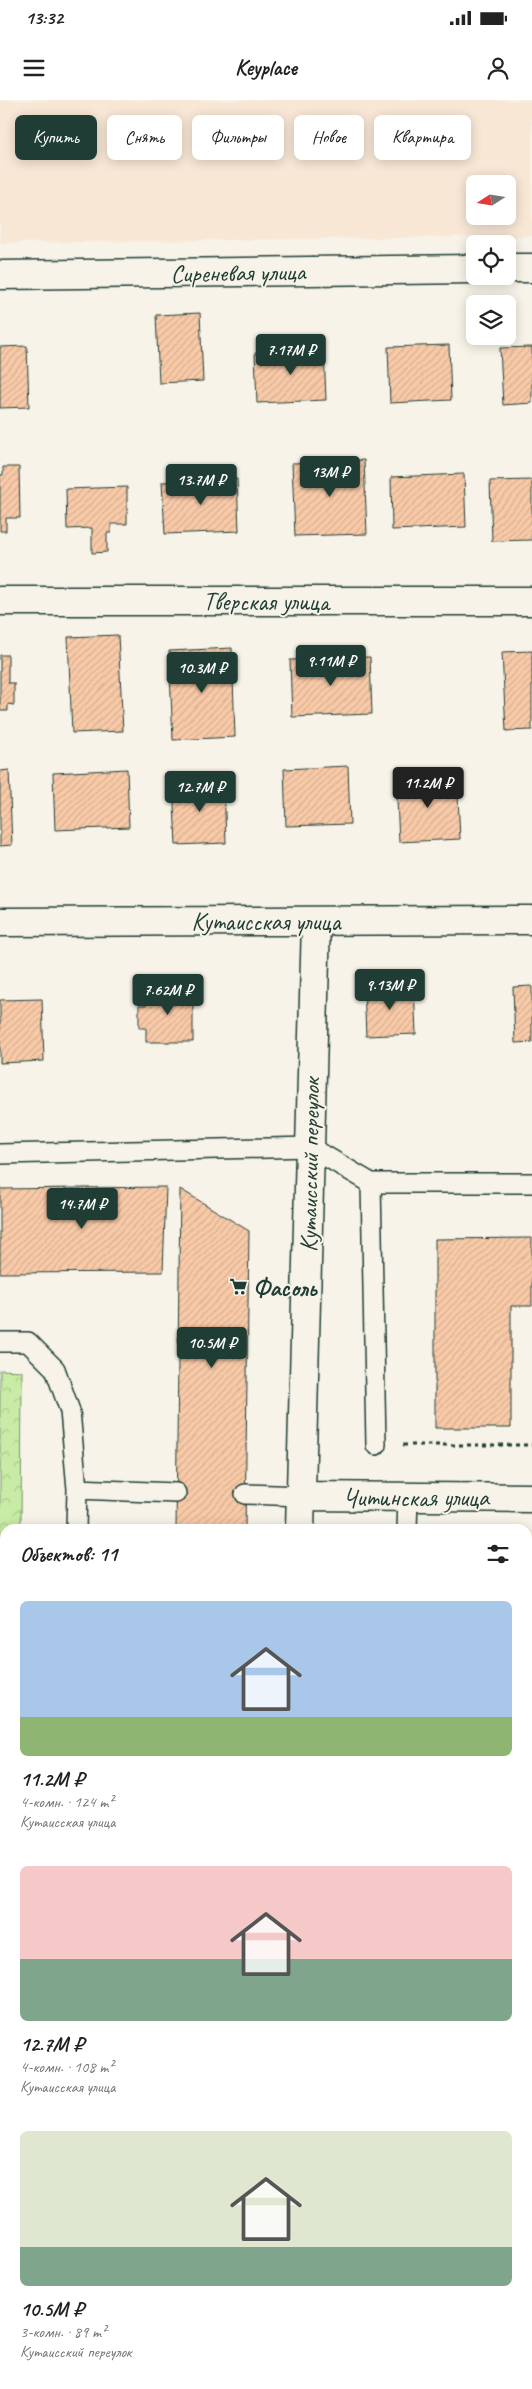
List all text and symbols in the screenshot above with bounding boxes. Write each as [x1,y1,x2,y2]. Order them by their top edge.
text: 13:32 [25,6,63,30]
icon: menu [20,54,48,82]
text: Keyplace [235,54,297,82]
icon: person [484,54,512,82]
chip: Купить [15,115,97,160]
chip: Снять [107,115,182,160]
chip: Фильтры [192,115,284,160]
chip: Новое [294,115,364,160]
chip: Квартира [374,115,471,160]
north arrow [466,175,516,225]
map controls [466,175,516,345]
button: locate [466,235,516,285]
street label: Сиреневая улица [170,256,308,290]
button: layers [466,295,516,345]
pin: 7.17M ₽ [245,334,337,376]
text: 7.17M ₽ [267,340,315,360]
pin: 13M ₽ [295,456,365,498]
text: 13M ₽ [311,462,349,482]
pin: 13.7M ₽ [155,464,247,506]
text: 13.7M ₽ [177,470,225,490]
street label: Тверская улица [203,586,332,618]
pin: 9.11M ₽ [285,644,377,687]
text: 9.11M ₽ [307,651,355,671]
pin: 10.3M ₽ [156,652,248,694]
text: 10.3M ₽ [178,658,226,678]
pin: 11.2M ₽ [382,766,474,809]
pin: 12.7M ₽ [154,770,246,813]
text: 11.2M ₽ [404,773,452,793]
text: 12.7M ₽ [176,777,224,797]
street label: Кутаисская улица [191,906,343,938]
pin: 9.13M ₽ [344,968,436,1011]
pin: 7.62M ₽ [122,974,214,1016]
text: 9.13M ₽ [366,975,414,995]
text: 7.62M ₽ [144,980,192,1000]
street label: Кутаисский переулок [292,1075,328,1252]
pin: 14.7M ₽ [36,1188,128,1230]
text: 14.7M ₽ [58,1194,106,1214]
place label: Фасоль [253,1272,318,1304]
supermarket icon: Фасоль [229,1277,249,1297]
pin: 10.5M ₽ [166,1326,258,1369]
text: 10.5M ₽ [188,1333,236,1353]
street label: Читинская улица [343,1482,491,1514]
icon: filters [484,1540,512,1568]
text: Объектов: 11 [20,1541,117,1567]
icon: home [221,1634,311,1724]
text: 11.2M ₽ [20,1766,84,1792]
text: 4-комн. · 124 m² [20,1792,113,1812]
text: Кутаисская улица [20,1812,115,1832]
icon: home [221,1899,311,1989]
text: 12.7M ₽ [20,2031,84,2057]
text: 4-комн. · 108 m² [20,2057,113,2077]
text: Кутаисская улица [20,2077,115,2097]
icon: home [221,2164,311,2254]
text: 10.5M ₽ [20,2296,83,2322]
text: 3-комн. · 89 m² [20,2322,106,2342]
text: Кутаисский переулок [20,2342,132,2362]

